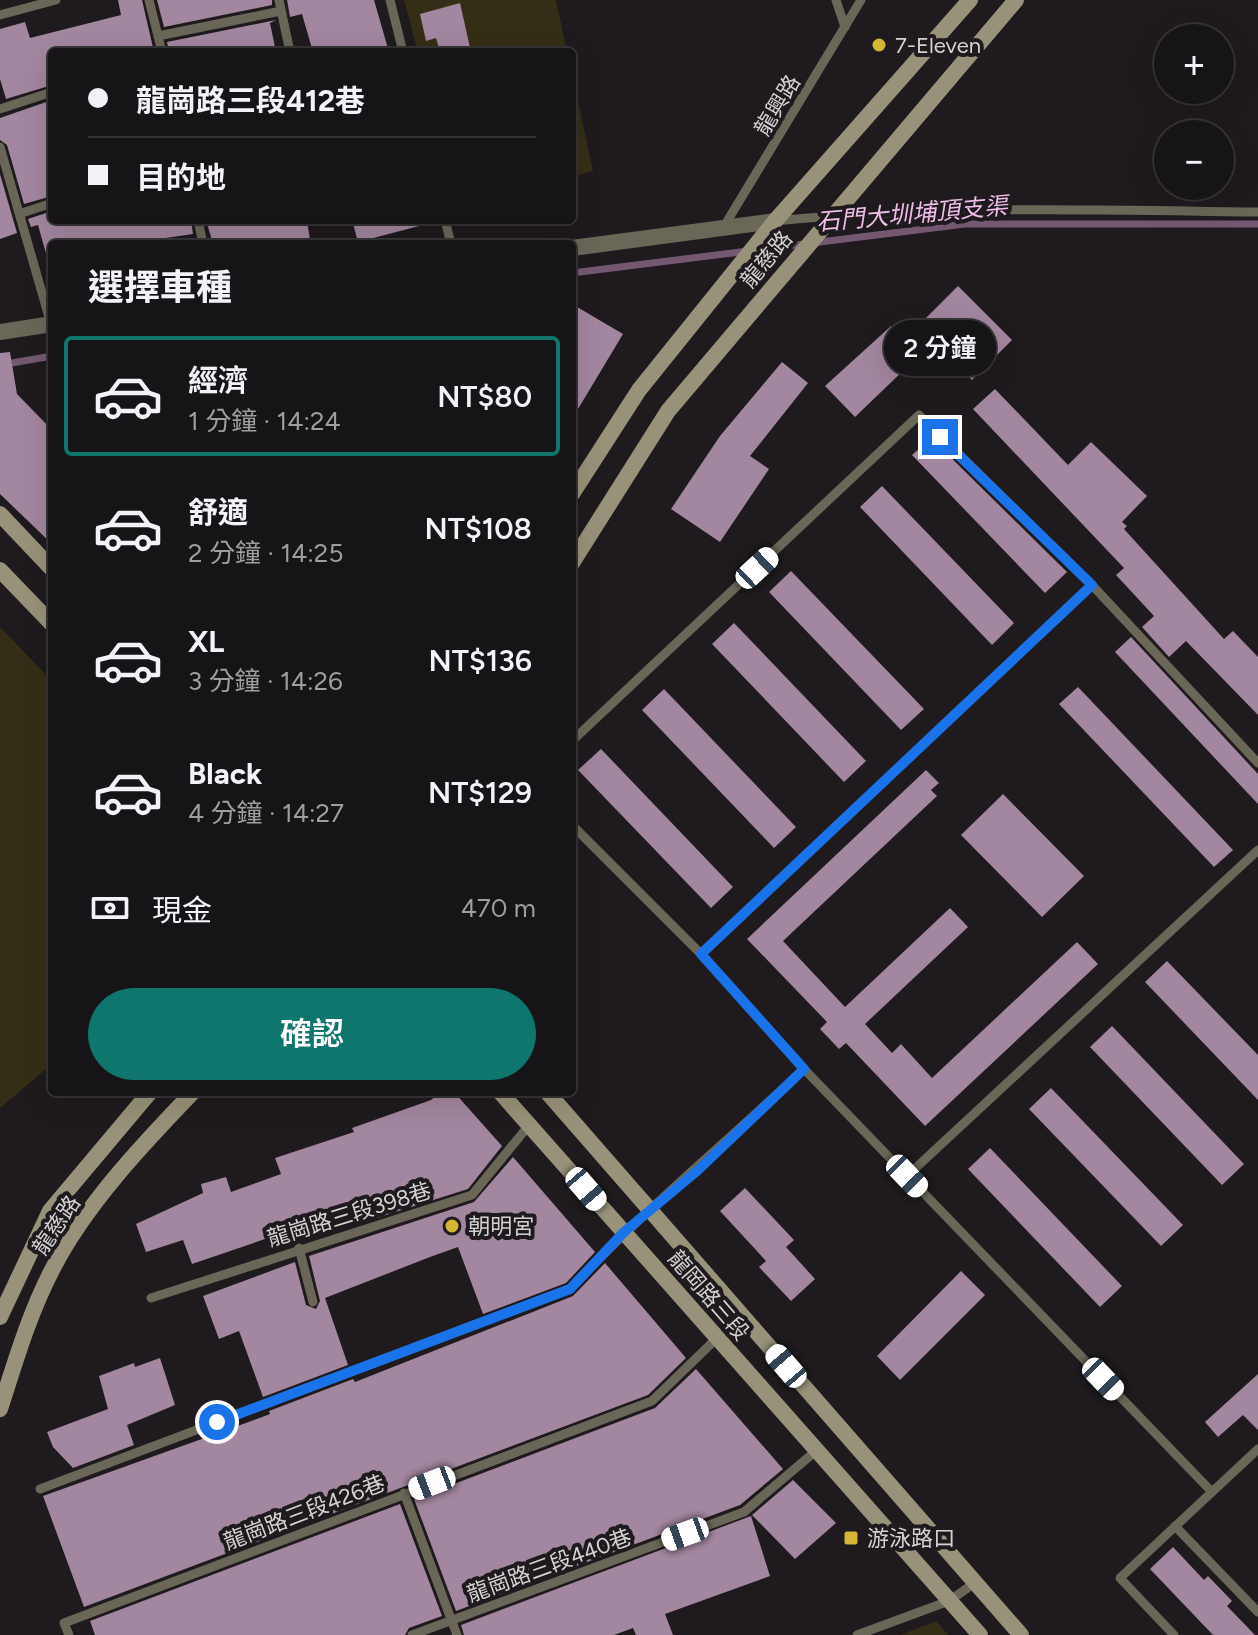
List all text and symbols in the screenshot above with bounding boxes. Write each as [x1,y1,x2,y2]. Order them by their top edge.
map controls [1154,24,1234,200]
button: + [1154,24,1234,104]
place label: 7-Eleven [895,32,981,59]
marker: 7-Eleven [870,36,888,54]
street label: 龍興路 [749,70,806,141]
text: 龍崗路三段412巷 [136,82,365,119]
button: − [1154,120,1234,200]
text: 目的地 [136,159,226,196]
water label: 石門大圳埔頂支渠 [815,190,1012,236]
street label: 龍慈路 [735,225,798,293]
text: 選擇車種 [88,266,232,309]
callout: 2 分鐘 [884,321,996,377]
text: 2 分鐘 [903,332,977,364]
icon: car [92,360,164,432]
text: 經濟 [188,362,248,399]
text: NT$80 [437,378,532,415]
text: 1 分鐘 · 14:24 [188,405,341,437]
route end [922,419,958,455]
icon: car [92,492,164,564]
text: 舒適 [188,494,248,531]
text: NT$108 [425,510,532,547]
text: 2 分鐘 · 14:25 [188,537,343,569]
car [731,543,783,593]
text: XL [188,623,224,660]
icon: car [92,624,164,696]
text: NT$136 [429,642,532,679]
text: 3 分鐘 · 14:26 [188,665,343,697]
text: Black [188,755,262,792]
icon: car [92,756,164,828]
text: NT$129 [428,774,532,811]
text: 4 分鐘 · 14:27 [188,797,344,829]
icon: cash [88,886,132,930]
text: 現金 [152,892,212,929]
text: 470 m [461,892,536,924]
button: 確認 [88,988,536,1080]
car [882,1150,932,1202]
car [561,1163,611,1215]
street label: 龍崗路三段398巷 [264,1177,434,1252]
street label: 龍慈路 [27,1190,86,1260]
place label: 朝明宮 [468,1213,534,1240]
marker: 朝明宮 [443,1217,461,1235]
street label: 龍岡路三段 [662,1245,755,1346]
car [761,1340,811,1392]
car [1078,1353,1128,1405]
route start [199,1404,235,1440]
car [405,1463,459,1503]
street label: 龍崗路三段426巷 [220,1469,389,1556]
car [658,1515,712,1553]
street label: 龍崗路三段440巷 [463,1523,635,1608]
place label: 游泳路口 [867,1525,955,1552]
marker: 游泳路口 [842,1529,860,1547]

